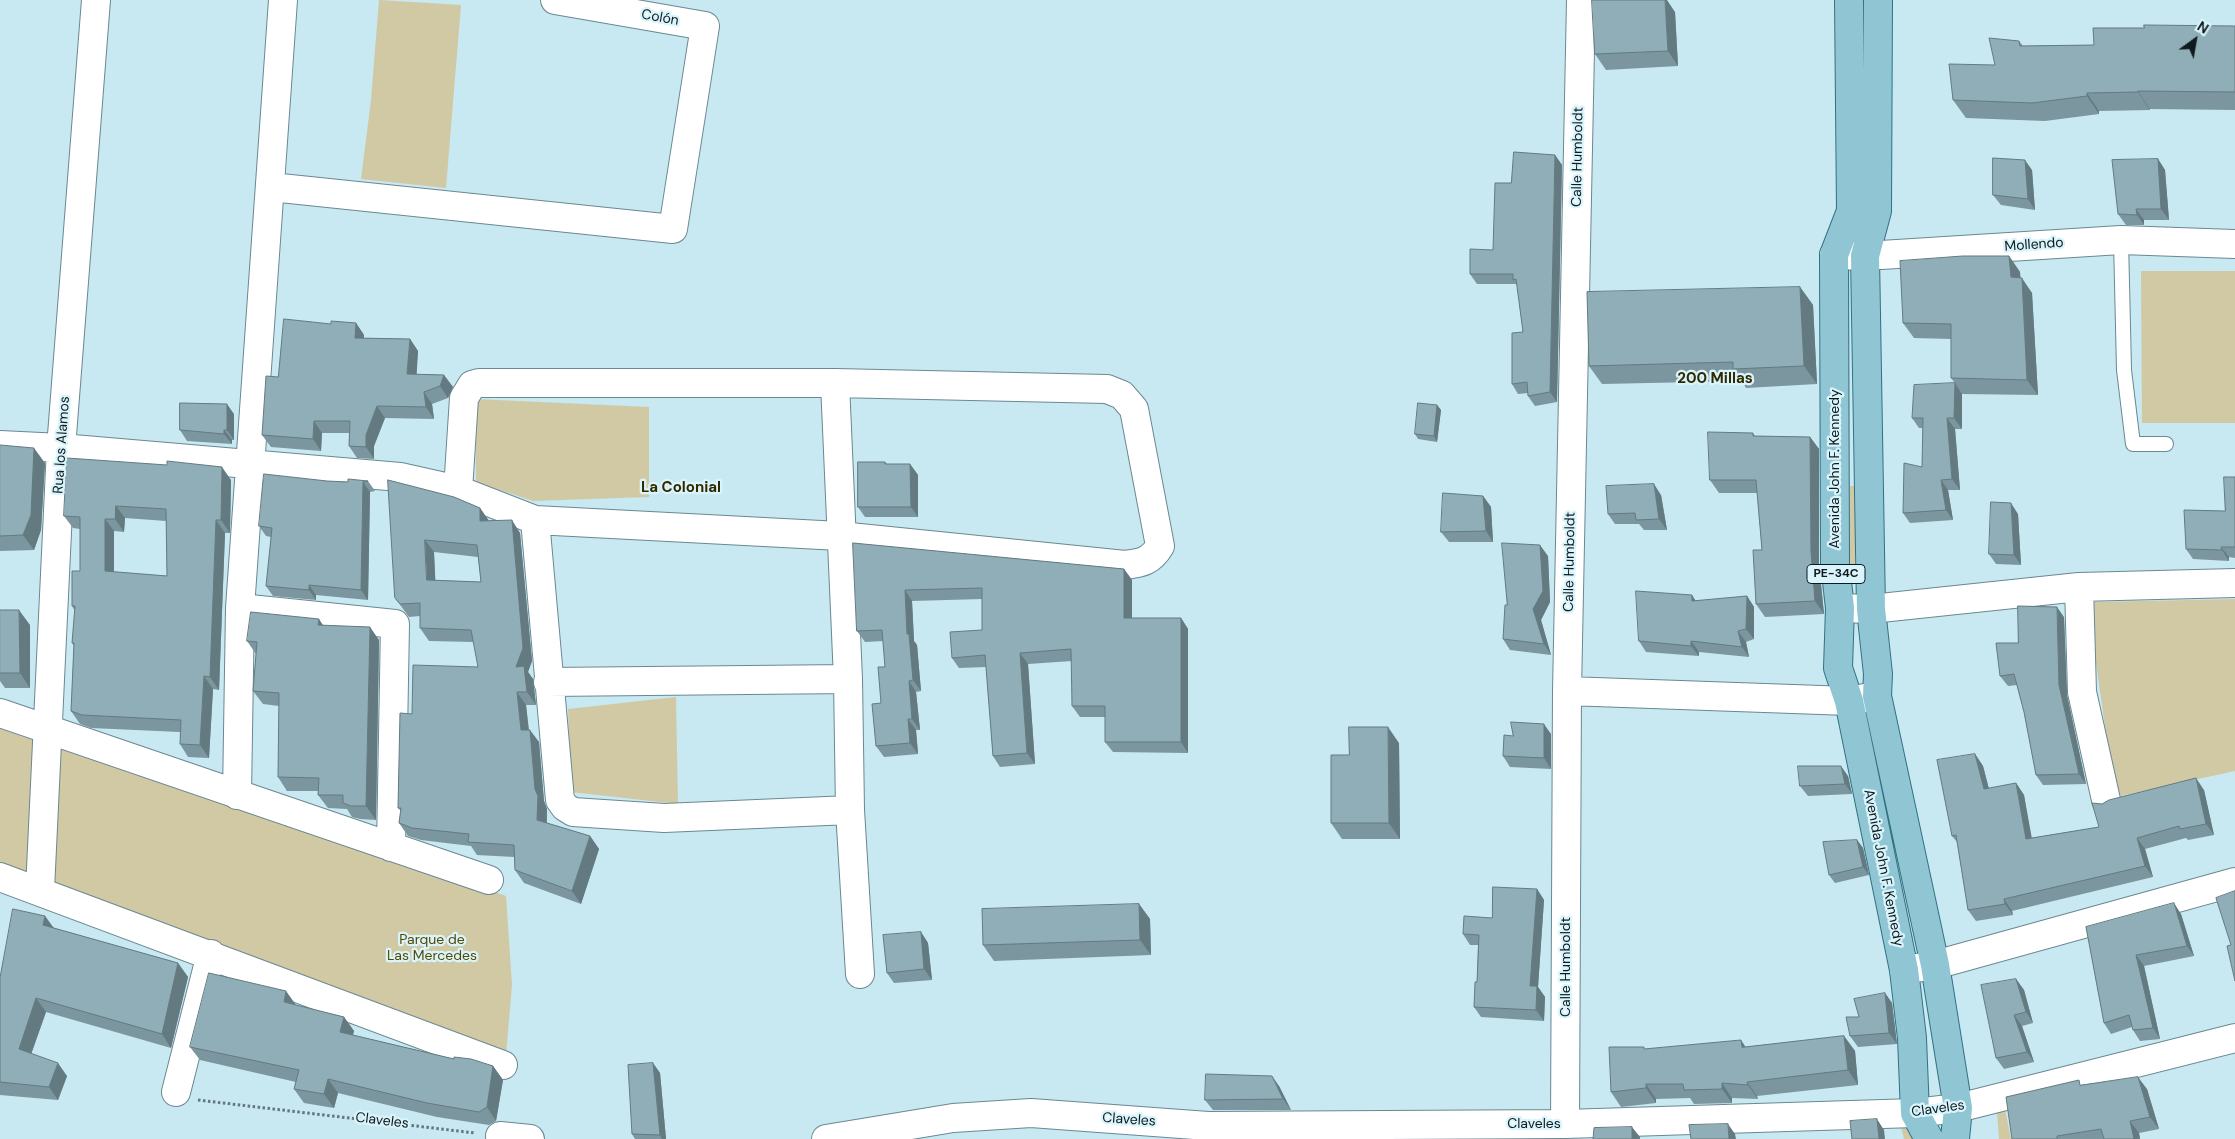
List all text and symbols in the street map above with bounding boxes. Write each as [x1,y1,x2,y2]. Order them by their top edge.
street label: Colón [640,6,680,30]
north arrow [2170,15,2220,65]
text: N [2194,17,2212,38]
street label: Calle Humboldt [1569,107,1587,207]
street label: Mollendo [2004,235,2064,255]
district label: 200 Millas [1677,370,1753,388]
street label: Avenida John F. Kennedy [1827,389,1843,549]
street label: Rua los Alamos [50,396,74,494]
district label: La Colonial [641,479,721,497]
street label: Calle Humboldt [1561,512,1579,612]
road number: PE-34C [1807,564,1865,584]
street label: Avenida John F. Kennedy [1860,788,1906,948]
street label: Calle Humboldt [1558,917,1574,1017]
park label: Parque de Las Mercedes [387,932,477,964]
street label: Claveles [1910,1097,1966,1121]
street label: Claveles [354,1109,410,1133]
street label: Claveles [1102,1110,1156,1130]
street label: Claveles [1507,1116,1561,1132]

